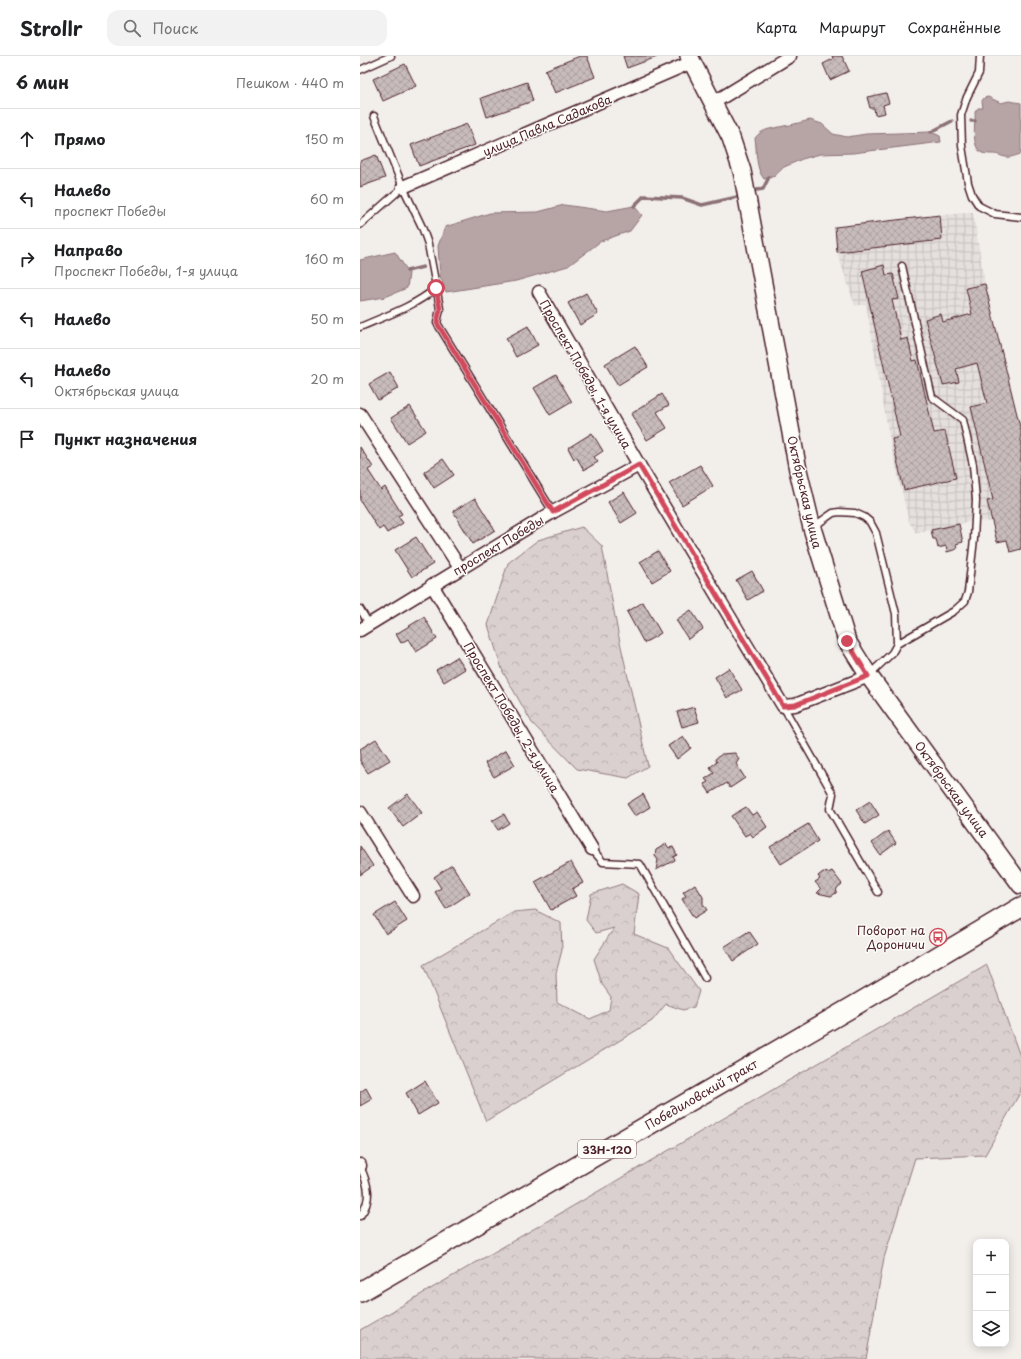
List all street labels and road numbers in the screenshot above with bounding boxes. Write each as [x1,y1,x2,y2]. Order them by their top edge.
street label: улица Павла Садакова [480,89,615,160]
street label: Проспект Победы, 1-я улица [536,296,636,452]
street label: Октябрьская улица [783,434,827,551]
street label: проспект Победы [449,511,547,579]
street label: Проспект Победы, 2-я улица [460,638,564,796]
street label: Октябрьская улица [911,737,993,841]
street label: Победиловский тракт [641,1054,761,1134]
road number: 33Н-120 [578,1140,636,1158]

